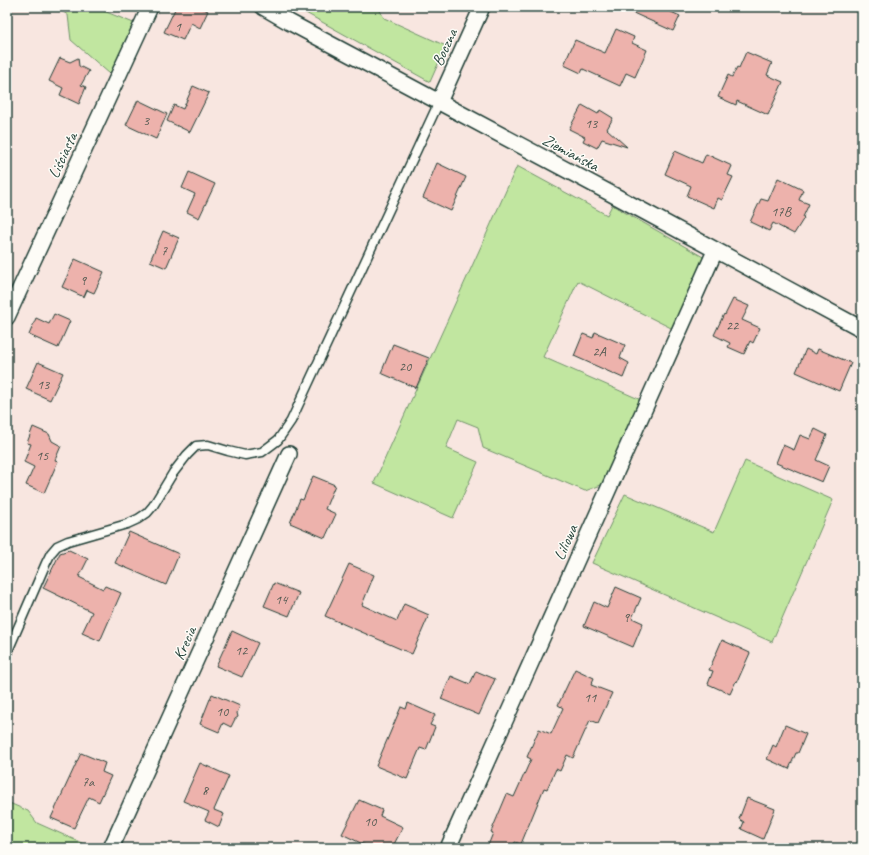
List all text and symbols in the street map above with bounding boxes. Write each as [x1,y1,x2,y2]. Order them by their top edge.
house number: 1 [175,18,182,35]
street label: Boczna [428,24,463,69]
house number: 3 [143,112,151,129]
house number: 13 [585,115,599,132]
street label: Liściasta [44,128,83,181]
street label: Ziemiańska [539,130,603,176]
house number: 17B [771,203,793,220]
house number: 7 [161,242,168,259]
house number: 9 [80,272,88,289]
house number: 22 [726,317,740,334]
house number: 2A [592,343,607,360]
house number: 20 [399,358,413,375]
house number: 13 [37,376,51,393]
house number: 15 [36,447,49,464]
street label: Liliowa [549,521,583,563]
house number: 14 [275,591,289,608]
house number: 9 [623,609,631,626]
street label: Krecia [169,622,202,663]
house number: 12 [235,642,249,659]
house number: 11 [584,689,597,706]
house number: 10 [216,703,230,720]
house number: 7a [82,773,95,790]
house number: 8 [202,782,210,799]
house number: 10 [364,813,378,830]

